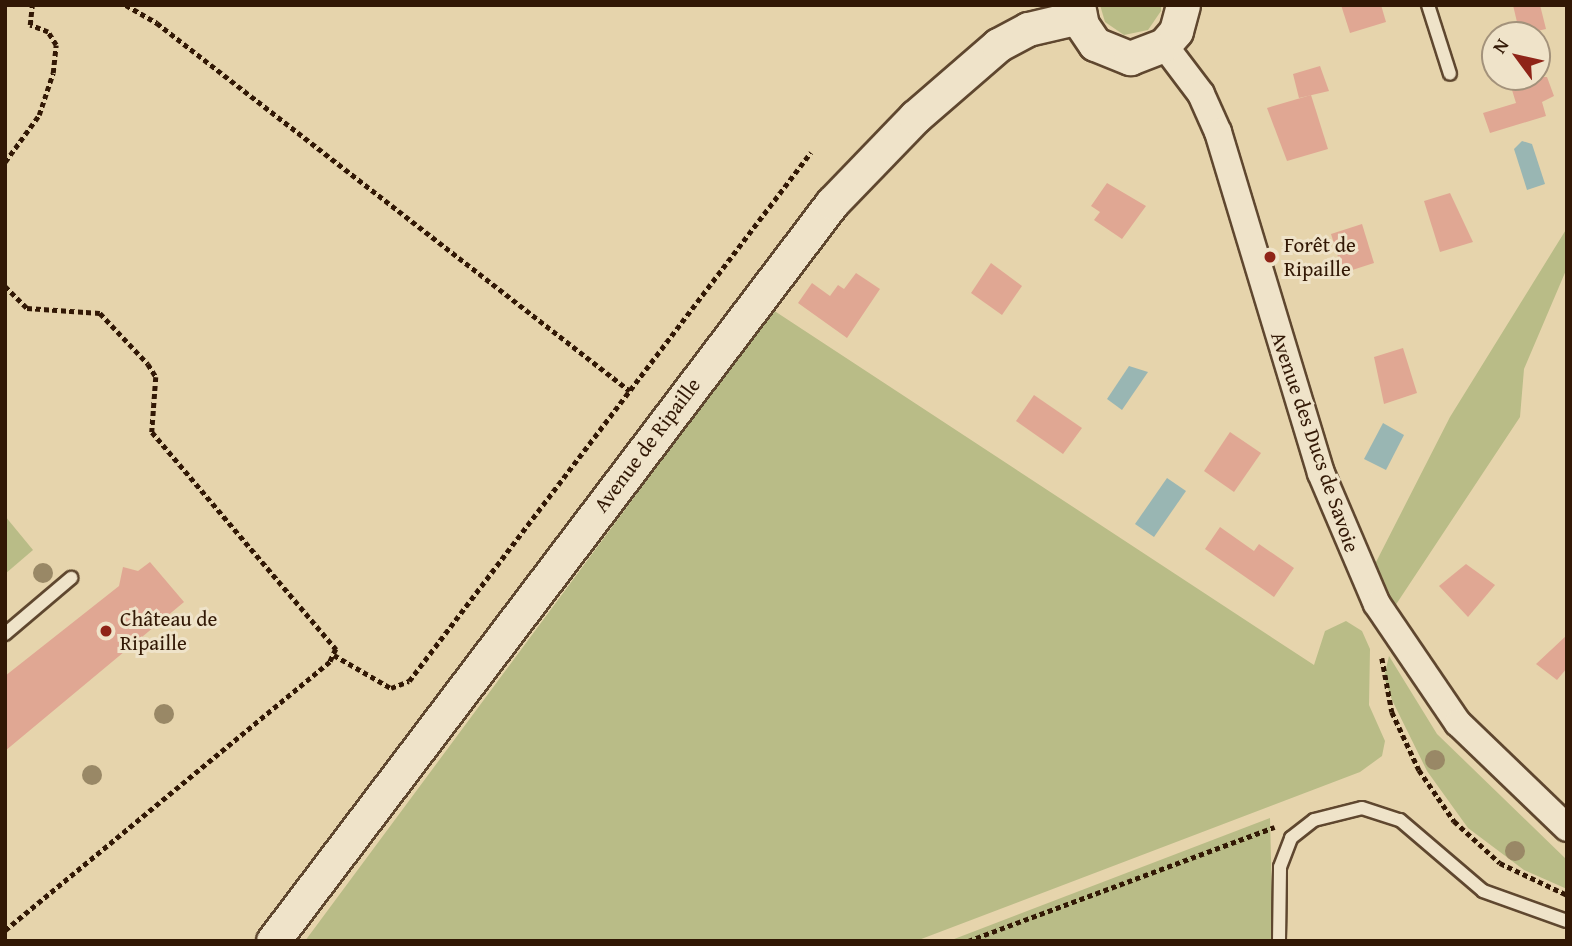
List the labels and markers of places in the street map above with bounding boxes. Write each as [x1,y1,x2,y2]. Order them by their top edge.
place label: Forêt de Ripaille [1284,232,1356,282]
marker: Forêt de Ripaille [1262,249,1278,265]
place label: Château de Ripaille [120,606,217,656]
marker: Château de Ripaille [98,623,114,639]

